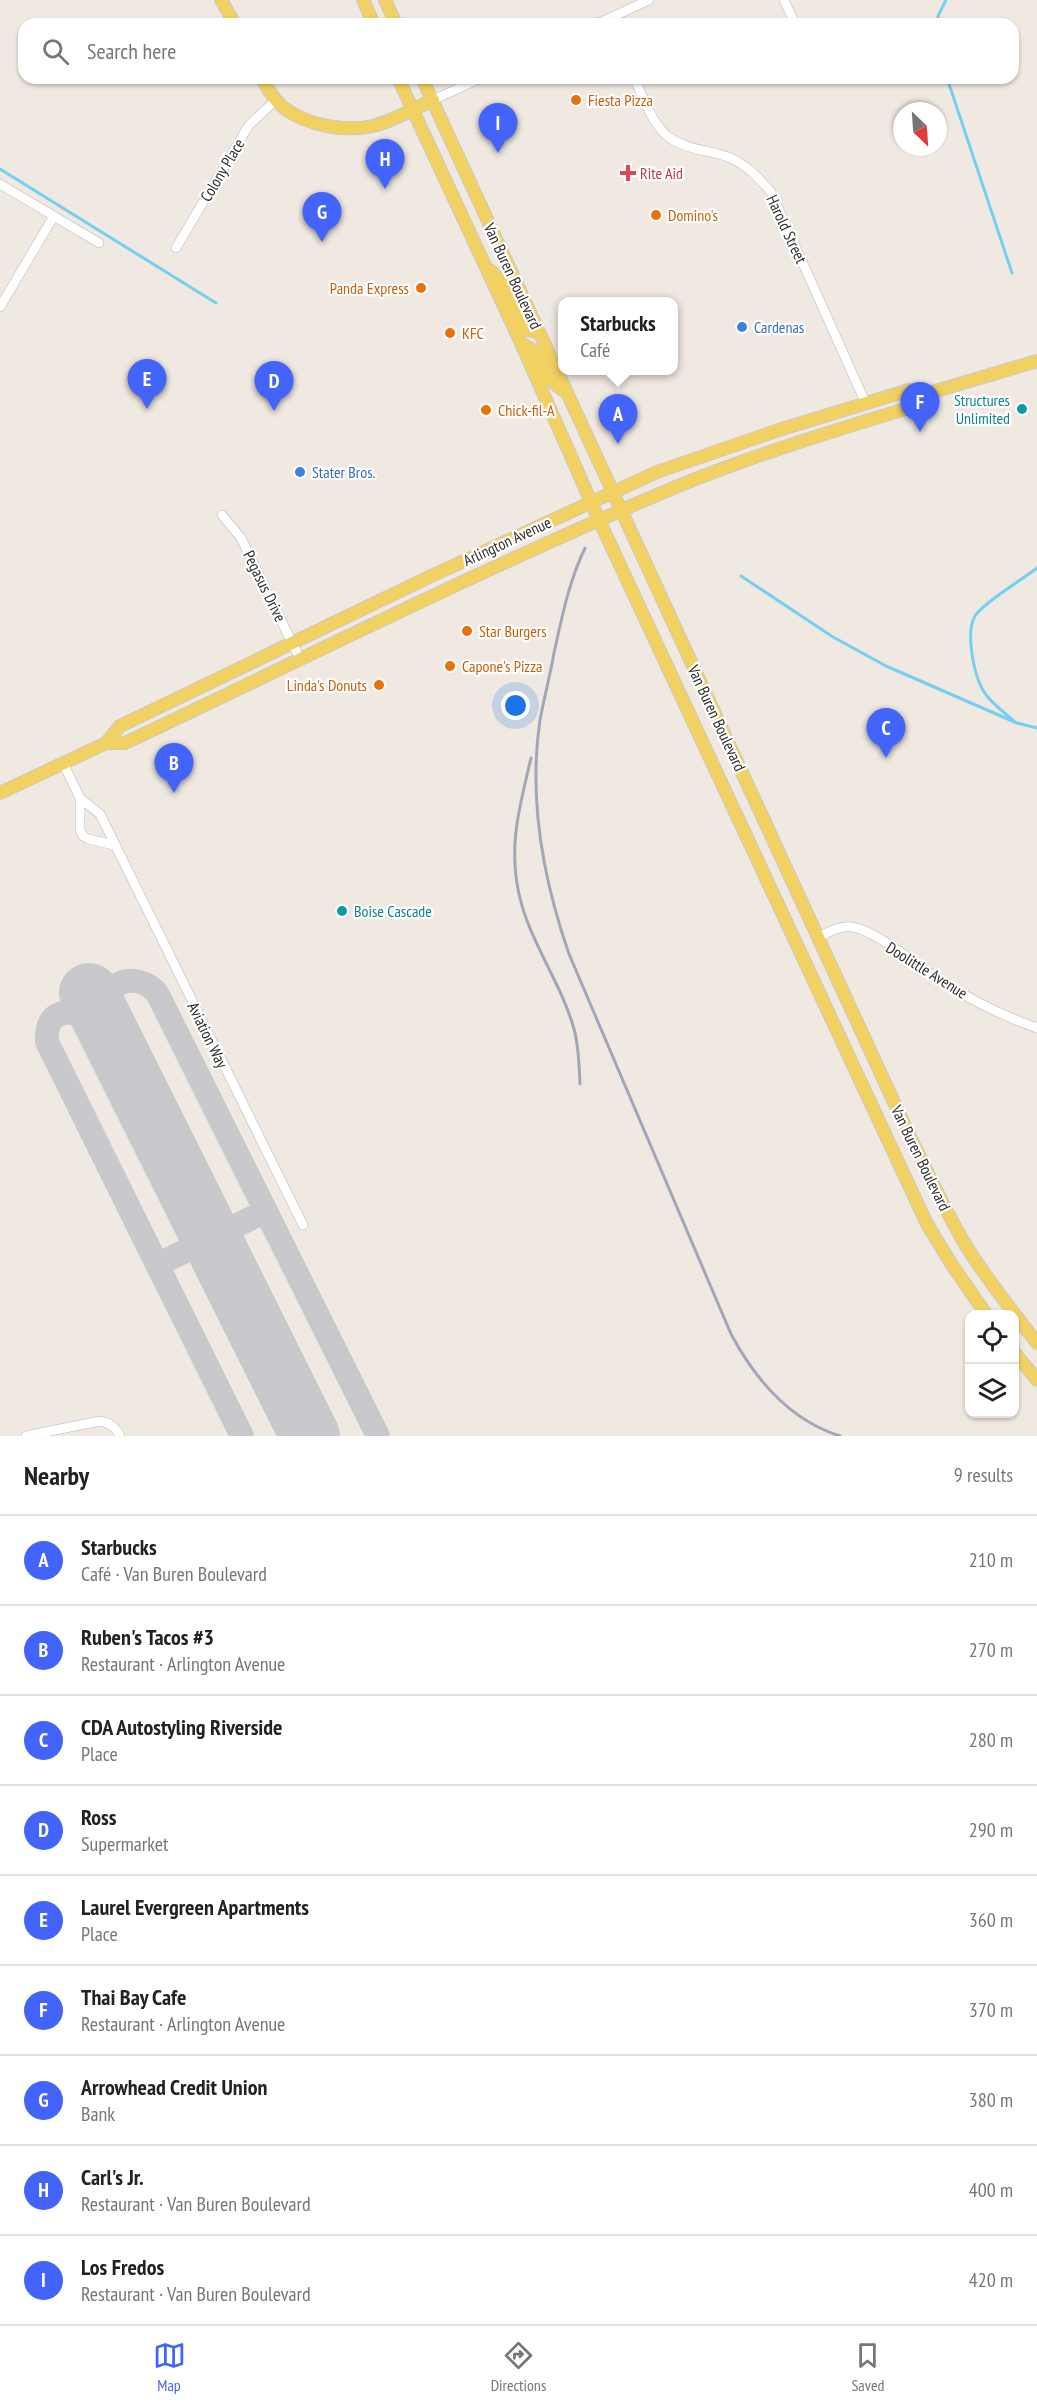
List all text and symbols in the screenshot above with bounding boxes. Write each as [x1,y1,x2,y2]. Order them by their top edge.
search box [18,18,1019,84]
icon: search [39,35,72,68]
text: Search here [87,37,176,65]
place label: Fiesta Pizza [588,90,653,110]
marker: Fiesta Pizza [569,93,583,107]
north arrow [893,102,947,156]
pin: I [478,104,518,153]
street label: Colony Place [195,135,249,205]
pin: H [366,140,404,189]
place label: Rite Aid [640,163,683,183]
marker: Rite Aid [621,166,635,180]
street label: Harold Street [762,191,812,267]
pin: G [302,192,342,242]
place label: Domino's [668,205,718,225]
marker: Domino's [649,208,663,222]
street label: Van Buren Boulevard [479,219,546,332]
place label: Panda Express [330,278,409,298]
marker: Panda Express [414,281,428,295]
popup [558,297,678,375]
text: Starbucks [580,309,656,337]
place label: Cardenas [754,317,804,337]
marker: Cardenas [735,320,749,334]
place label: KFC [462,323,484,343]
marker: KFC [443,326,457,340]
text: Café [580,337,610,363]
pin: E [128,360,166,409]
pin: D [254,362,294,411]
pin: F [900,382,940,432]
place label: Structures Unlimited [954,390,1010,428]
pin: A [598,394,638,444]
place label: Chick-fil-A [498,400,555,420]
marker: Structures Unlimited [1015,402,1029,416]
marker: Chick-fil-A [479,403,493,417]
place label: Stater Bros. [312,462,376,482]
marker: Stater Bros. [293,465,307,479]
street label: Arlington Avenue [460,512,554,570]
street label: Pegasus Drive [239,547,291,625]
place label: Star Burgers [479,621,547,641]
marker: Star Burgers [460,624,474,638]
place label: Capone's Pizza [462,656,542,676]
marker: Capone's Pizza [443,659,457,673]
street label: Van Buren Boulevard [683,661,750,774]
place label: Linda's Donuts [287,675,367,695]
marker: Linda's Donuts [372,678,386,692]
your location [501,691,530,720]
pin: C [866,708,906,758]
pin: B [154,744,194,793]
place label: Boise Cascade [354,901,432,921]
marker: Boise Cascade [335,904,349,918]
street label: Doolittle Avenue [883,937,971,1003]
street label: Aviation Way [184,999,232,1071]
street label: Van Buren Boulevard [886,1101,955,1214]
map controls [965,1310,1019,1418]
button: locate [965,1310,1019,1364]
button: layers [965,1364,1019,1418]
text: Nearby [24,1459,89,1492]
text: 9 results [954,1462,1013,1488]
text: Starbucks [81,1533,157,1561]
text: A [38,1547,49,1573]
text: 210 m [969,1547,1013,1573]
text: Café · Van Buren Boulevard [81,1561,267,1587]
text: Ruben's Tacos #3 [81,1623,214,1651]
text: B [39,1637,48,1663]
text: 270 m [969,1637,1013,1663]
text: Restaurant · Arlington Avenue [81,1651,285,1677]
text: CDA Autostyling Riverside [81,1713,283,1741]
text: C [39,1727,48,1753]
text: 280 m [969,1727,1013,1753]
text: Place [81,1741,118,1767]
text: Ross [81,1803,116,1831]
text: D [38,1817,49,1843]
text: 290 m [969,1817,1013,1843]
text: Supermarket [81,1831,169,1857]
text: Laurel Evergreen Apartments [81,1893,309,1921]
text: E [39,1907,48,1933]
text: 360 m [969,1907,1013,1933]
text: Place [81,1921,118,1947]
text: Thai Bay Cafe [81,1983,186,2011]
text: F [39,1997,48,2023]
text: 370 m [969,1997,1013,2023]
text: Restaurant · Arlington Avenue [81,2011,285,2037]
text: Arrowhead Credit Union [81,2073,267,2101]
text: G [38,2087,49,2113]
text: 380 m [969,2087,1013,2113]
text: Bank [81,2101,115,2127]
text: Carl's Jr. [81,2163,144,2191]
text: H [38,2177,49,2203]
text: 400 m [969,2177,1013,2203]
text: Restaurant · Van Buren Boulevard [81,2191,311,2217]
text: Los Fredos [81,2253,164,2281]
text: I [41,2267,46,2293]
text: 420 m [969,2267,1013,2293]
text: Restaurant · Van Buren Boulevard [81,2281,311,2307]
tab: Map [153,2339,186,2395]
tab: Directions [491,2339,546,2395]
tab: Saved [851,2339,884,2395]

